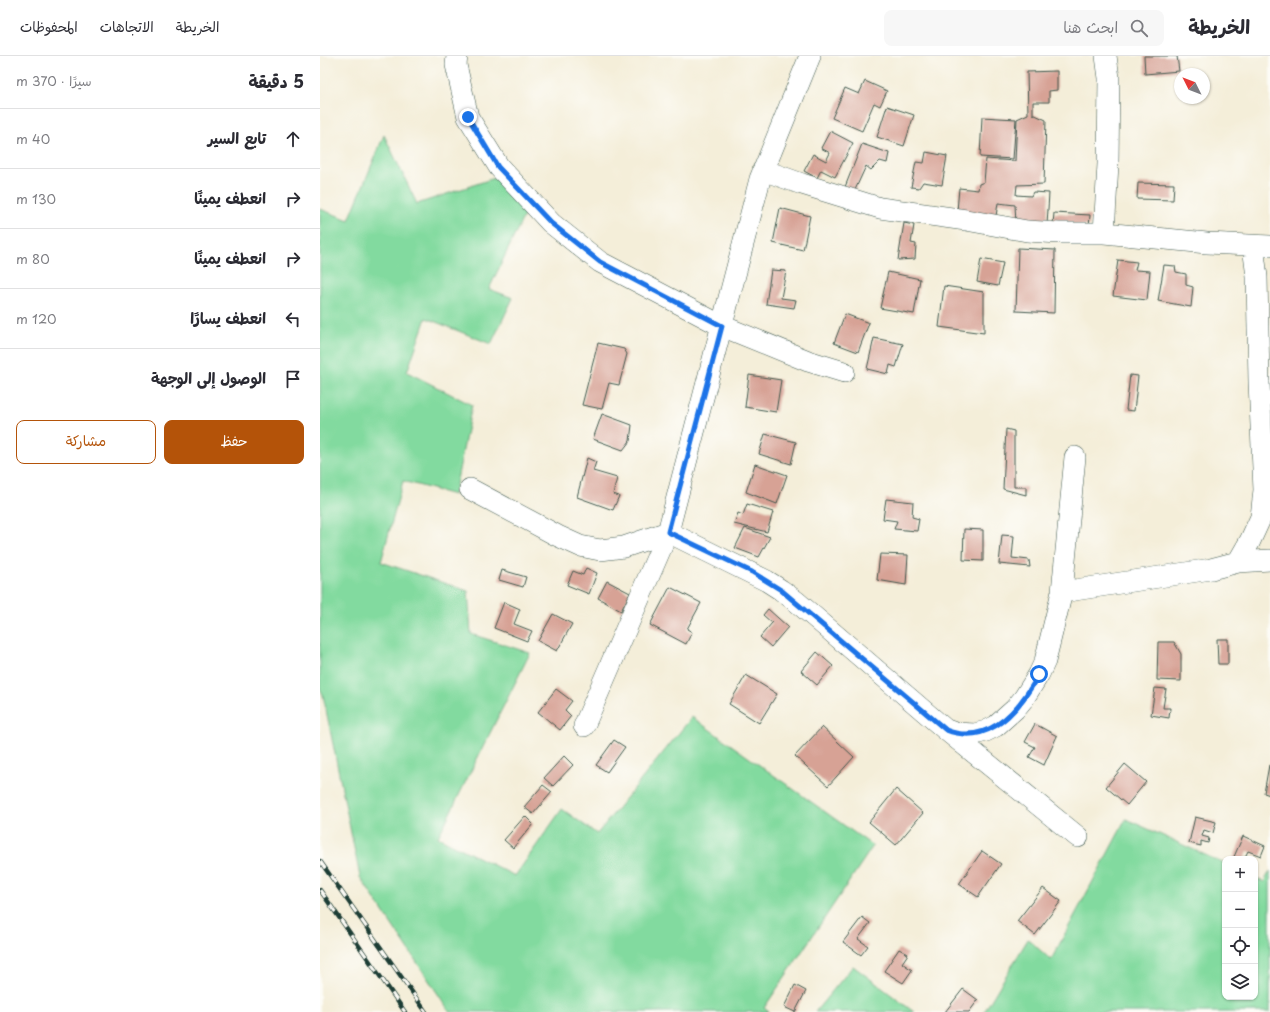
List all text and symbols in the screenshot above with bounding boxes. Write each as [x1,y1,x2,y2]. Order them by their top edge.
search box [884,10,1164,46]
text: الخريطة [1188,12,1250,40]
text: ابحث هنا [1063,15,1118,38]
text: المحفوظات [20,16,78,37]
text: الاتجاهات [100,16,154,37]
text: الخريطة [176,16,219,37]
icon: search [1128,17,1150,39]
text: 5 دقيقة [248,68,304,94]
north arrow [1174,68,1210,104]
text: سيرًا · 370 m [16,71,92,90]
route end [459,108,477,126]
text: تابع السير [208,126,266,149]
icon: ahead [282,128,304,150]
text: 40 m [16,129,50,148]
text: انعطف يمينًا [194,186,266,209]
icon: right [282,188,304,210]
text: 130 m [16,189,56,208]
text: انعطف يمينًا [194,246,266,269]
icon: right [282,248,304,270]
text: 80 m [16,249,50,268]
text: انعطف يسارًا [190,306,266,329]
icon: left [282,308,304,330]
text: 120 m [16,309,57,328]
text: الوصول إلى الوجهة [151,366,266,389]
icon: arrive [282,368,304,390]
button: مشاركة [16,420,156,464]
button: حفظ [164,420,304,464]
route start [1030,665,1048,683]
map controls [1222,856,1258,1000]
button: + [1222,856,1258,892]
button: − [1222,892,1258,928]
button: locate [1222,928,1258,964]
button: layers [1222,964,1258,1000]

